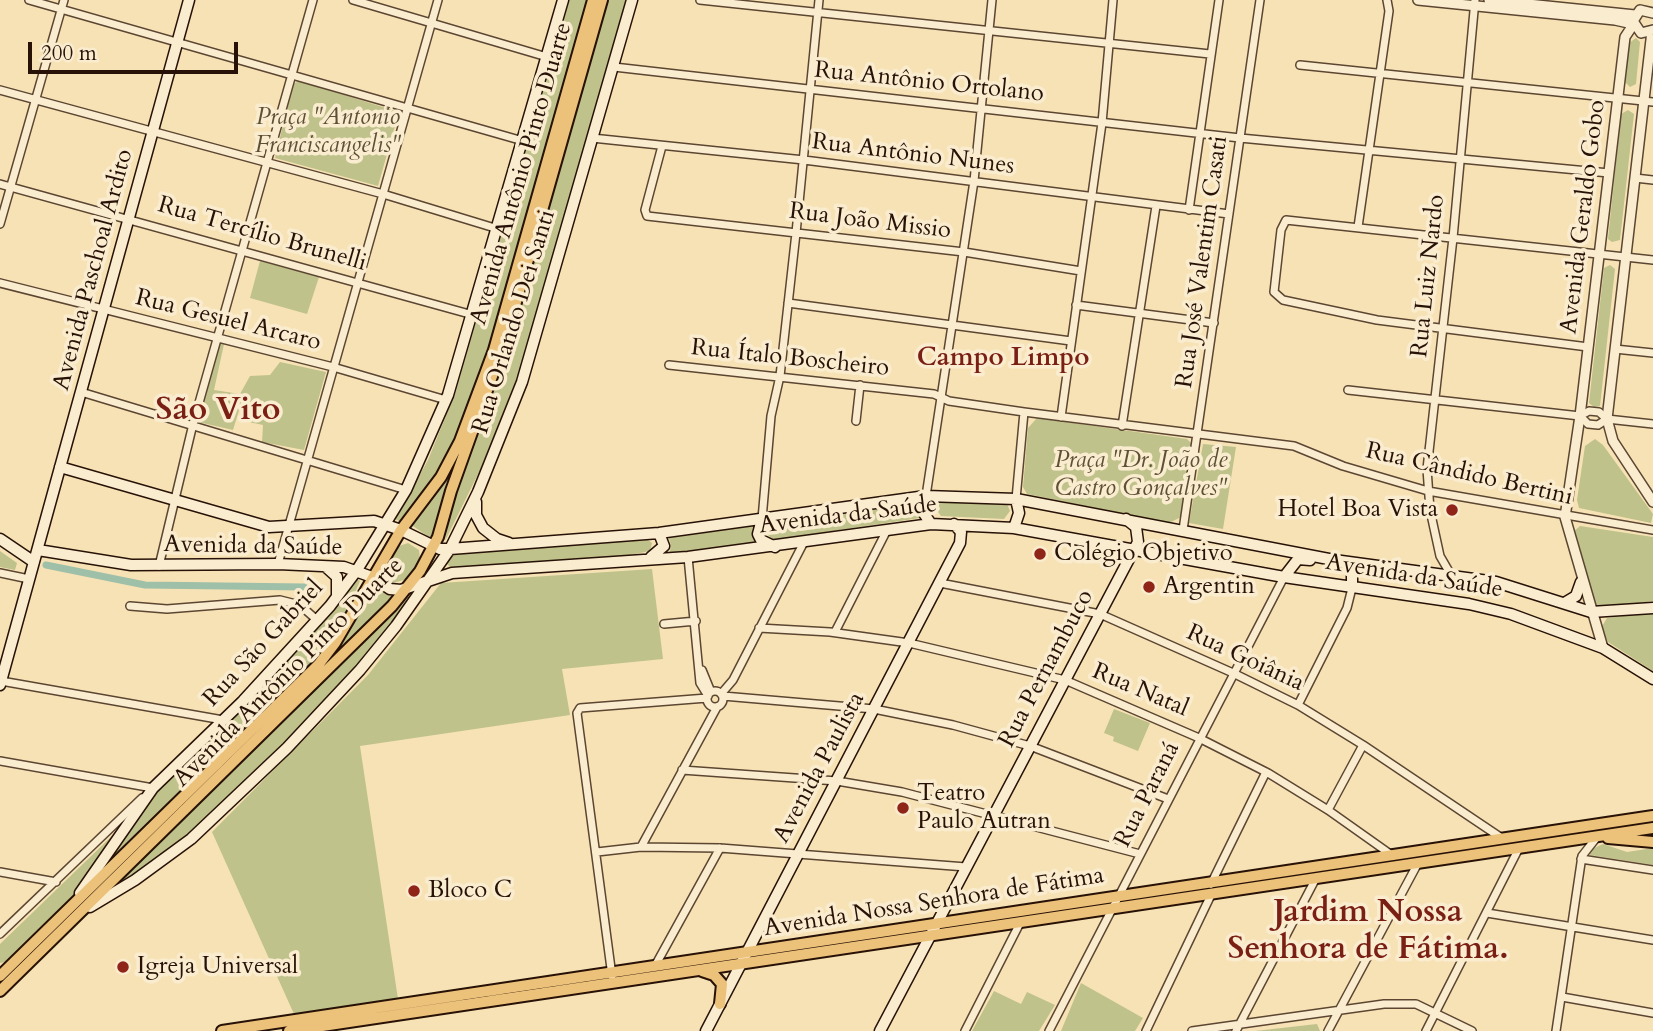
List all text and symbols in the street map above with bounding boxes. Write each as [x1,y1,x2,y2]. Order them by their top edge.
street label: Avenida Antônio Pinto Duarte [465,20,579,328]
scale bar [32,28,242,72]
text: 200 m [41,39,97,68]
street label: Rua Antônio Ortolano [813,57,1045,109]
street label: Avenida Geraldo Gobo [1555,99,1613,335]
park label: Praça "Antonio Franciscangelis" [255,104,401,160]
street label: Rua Antônio Nunes [810,128,1016,182]
street label: Rua José Valentim Casati [1171,134,1235,390]
street label: Avenida Paschoal Ardito [48,146,140,394]
street label: Rua Tercílio Brunelli [154,191,370,279]
street label: Rua Luiz Nardo [1406,193,1452,359]
street label: Rua João Missio [787,198,953,246]
street label: Rua Orlando Dei Santi [467,207,563,437]
street label: Rua Gesuel Arcaro [132,284,324,358]
street label: Rua Ítalo Boscheiro [689,334,891,384]
district label: Campo Limpo [917,343,1089,375]
district label: São Vito [156,393,280,431]
street label: Rua Cândido Bertini [1363,437,1575,513]
park label: Praça "Dr. João de Castro Gonçalves" [1055,447,1227,503]
street label: Avenida da Saúde [757,491,939,541]
place label: Hotel Boa Vista [1277,496,1438,524]
marker: Hotel Boa Vista [1444,502,1460,518]
street label: Avenida da Saúde [163,531,343,563]
place label: Colégio Objetivo [1054,540,1233,568]
marker: Colégio Objetivo [1032,546,1048,562]
street label: Avenida da Saúde [1323,549,1505,605]
street label: Avenida Antônio Pinto Duarte [168,552,410,794]
place label: Argentin [1163,573,1255,601]
street label: Rua São Gabriel [198,574,330,714]
marker: Argentin [1141,579,1157,595]
street label: Rua Pernambuco [993,585,1101,753]
street label: Rua Goiânia [1182,619,1308,699]
street label: Rua Natal [1088,658,1192,724]
street label: Avenida Paulista [768,688,872,848]
street label: Rua Paraná [1109,738,1187,852]
place label: Teatro Paulo Autran [917,780,1051,836]
marker: Teatro Paulo Autran [895,800,911,816]
street label: Avenida Nossa Senhora de Fátima [762,862,1106,944]
place label: Bloco C [428,877,512,905]
marker: Bloco C [406,883,422,899]
district label: Jardim Nossa Senhora de Fátima. [1228,895,1508,970]
place label: Igreja Universal [137,953,298,981]
marker: Igreja Universal [115,959,131,975]

